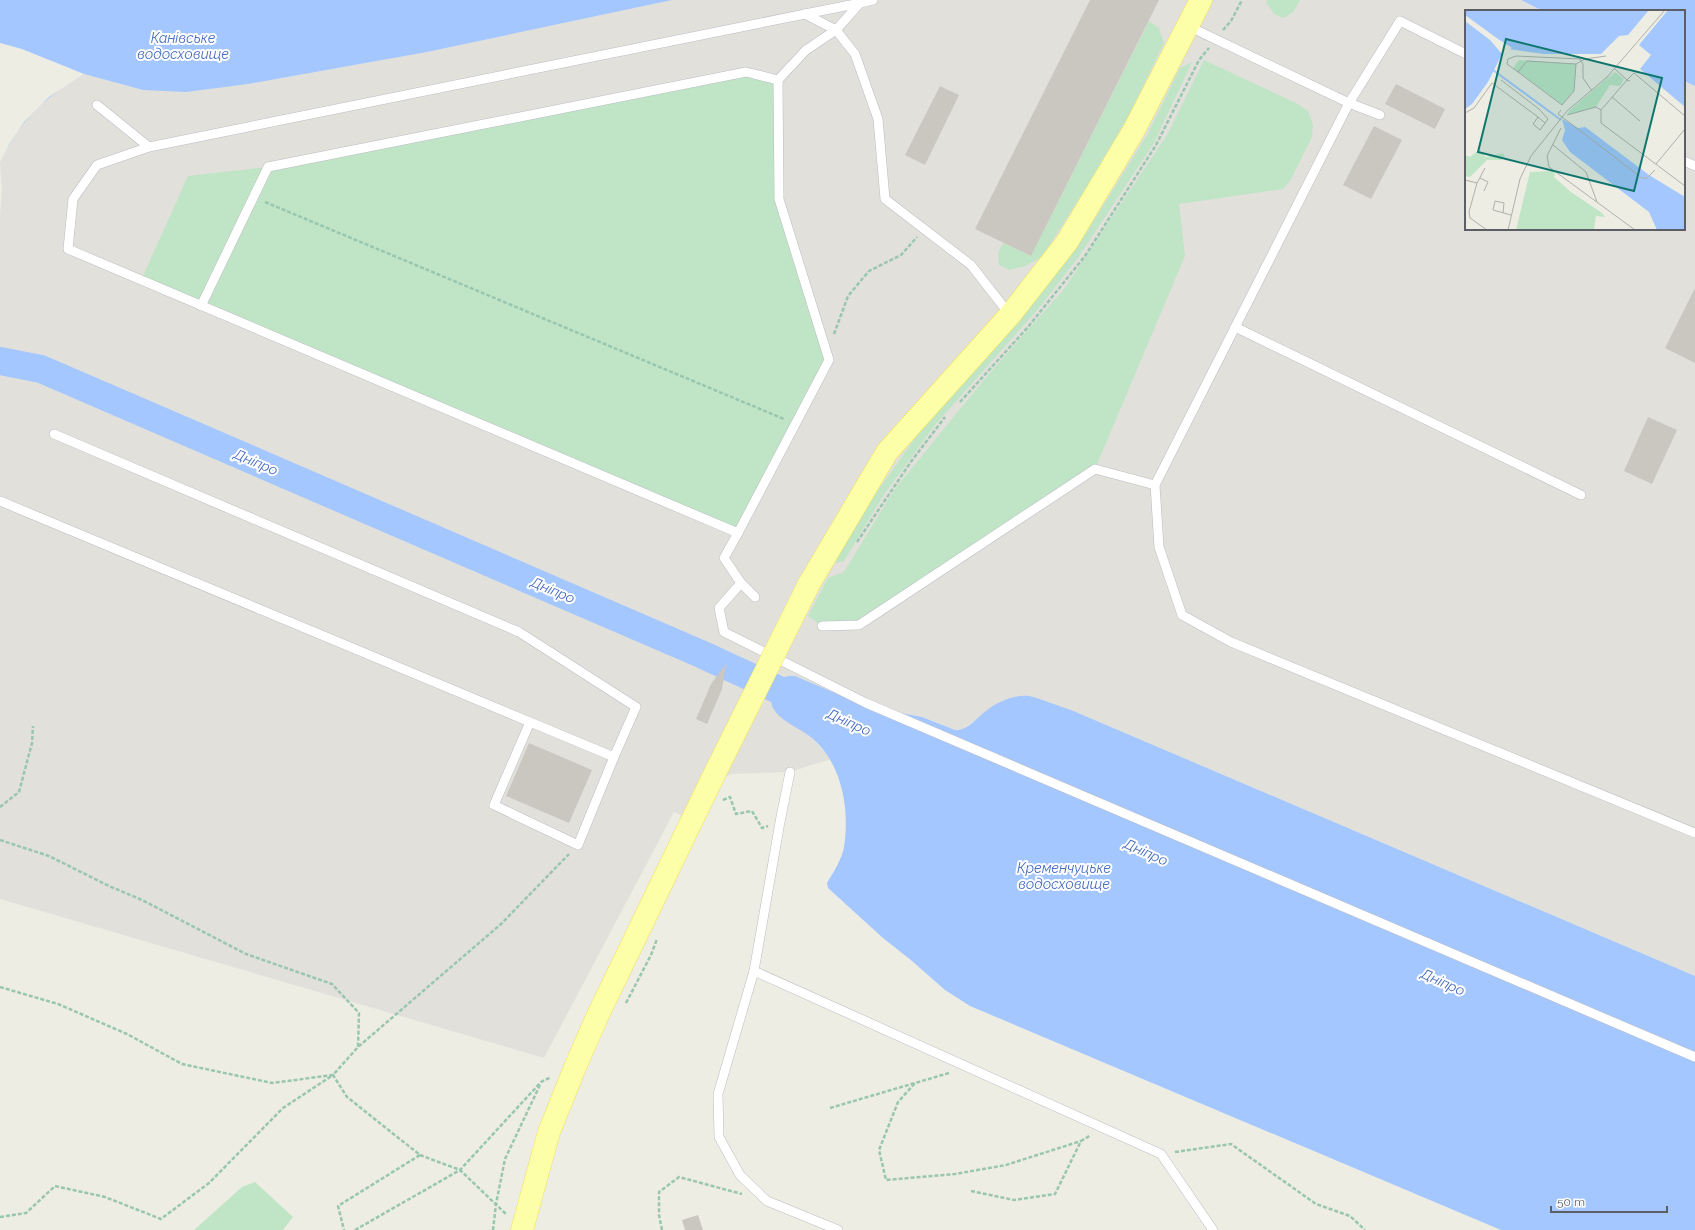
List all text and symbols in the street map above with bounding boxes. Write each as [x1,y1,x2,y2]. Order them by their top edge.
inset map [1465,10,1685,230]
water label: Канівське водосховище [137,30,229,62]
water label: Дніпро [231,445,281,478]
water label: Дніпро [528,573,578,606]
water label: Дніпро [824,705,873,739]
water label: Дніпро [1121,835,1170,869]
water label: Кременчуцьке водосховище [1017,860,1111,892]
water label: Дніпро [1418,965,1467,999]
scale bar [1551,1188,1667,1214]
text: 50 m [1557,1195,1585,1209]

